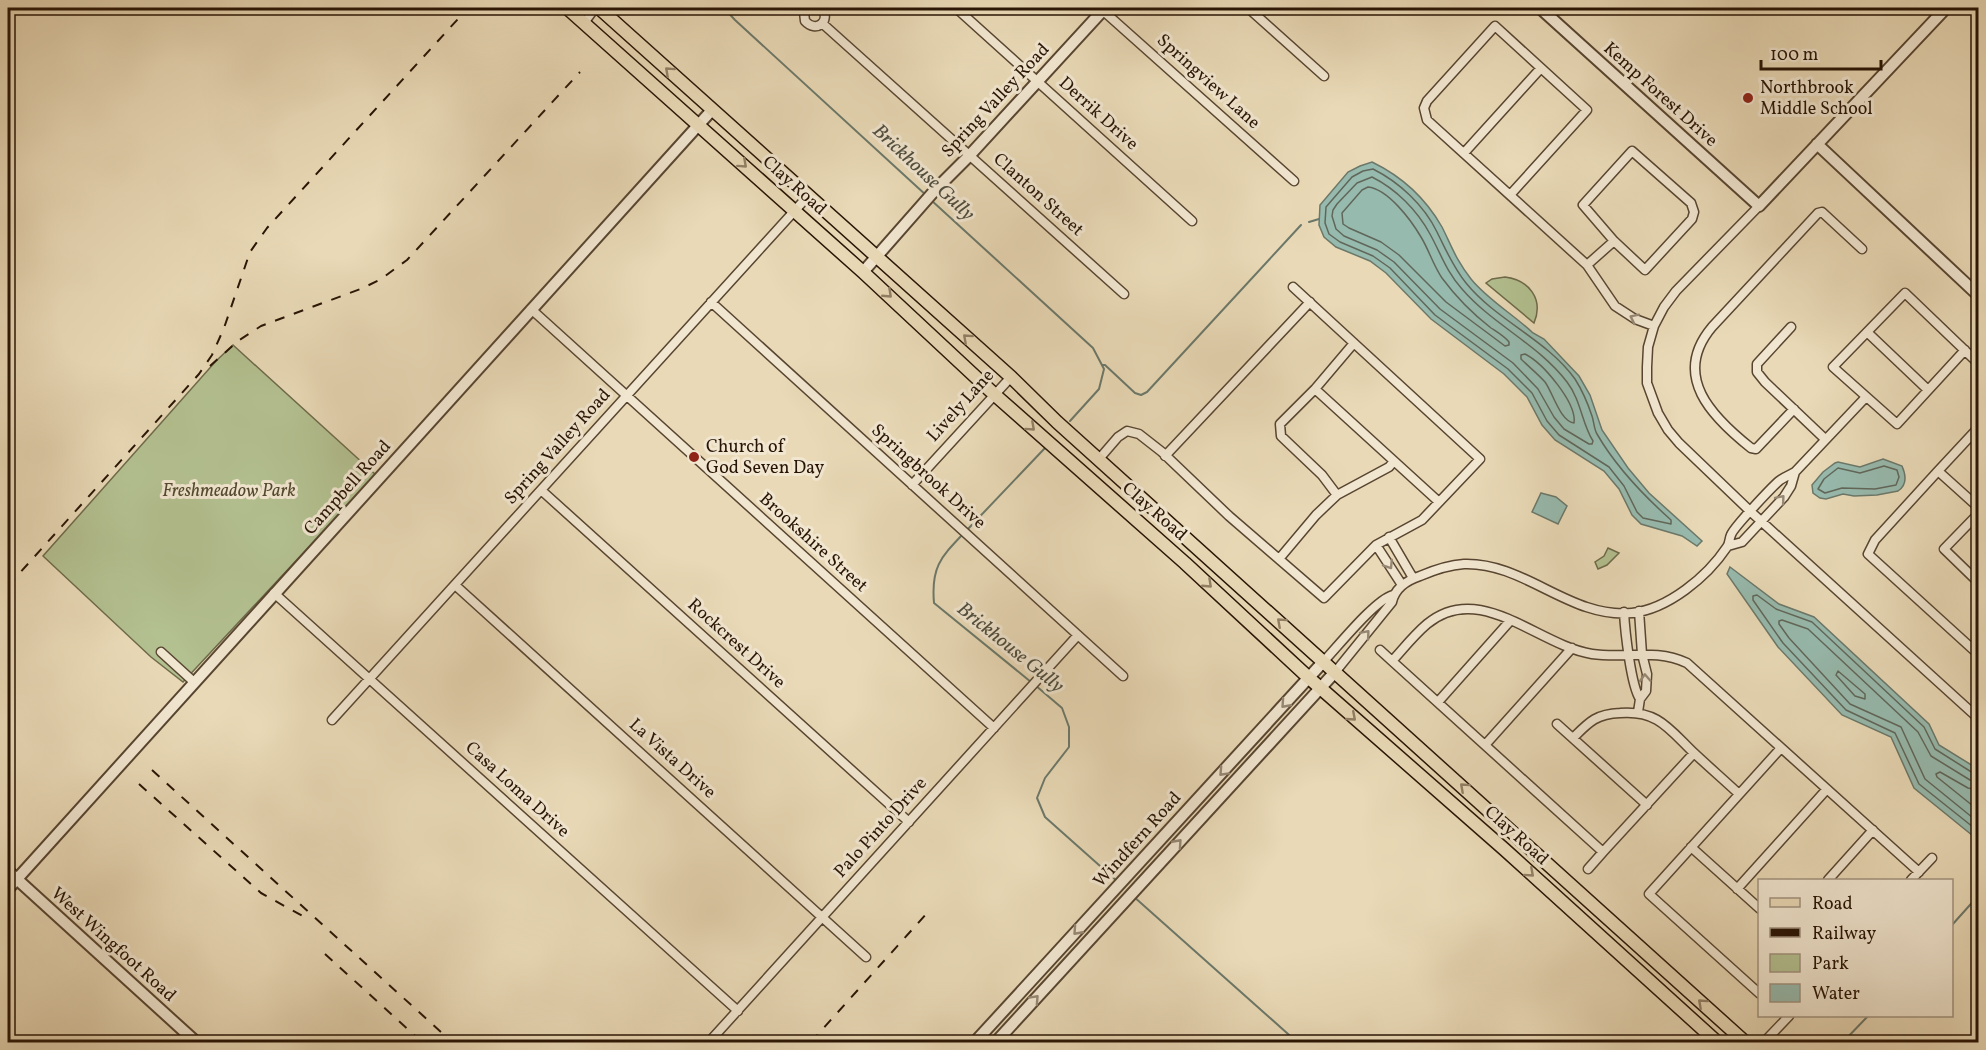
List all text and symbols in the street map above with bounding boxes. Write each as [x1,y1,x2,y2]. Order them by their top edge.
street label: Springview Lane [1151,29,1265,135]
scale bar [1761,33,1881,71]
street label: Kemp Forest Drive [1597,37,1723,153]
street label: Spring Valley Road [936,38,1056,164]
text: 100 m [1770,43,1819,68]
one-way arrow [665,67,676,78]
street label: Derrik Drive [1053,71,1143,157]
place label: Northbrook Middle School [1760,76,1873,122]
marker: Northbrook Middle School [1741,91,1755,105]
water label: Brickhouse Gully [865,118,981,228]
street label: Clanton Street [987,148,1089,242]
street label: Clay Road [756,150,832,222]
one-way arrow [736,157,746,168]
one-way arrow [880,287,891,298]
one-way arrow [1629,313,1640,325]
one-way arrow [963,334,974,345]
street label: Lively Lane [922,364,1000,448]
street label: Spring Valley Road [499,383,617,511]
street label: Springbrook Drive [865,419,991,535]
one-way arrow [1024,420,1034,431]
street label: Campbell Road [299,435,397,541]
place label: Church of God Seven Day [706,435,825,481]
marker: Church of God Seven Day [687,450,701,464]
street label: Clay Road [1116,477,1192,547]
park label: Freshmeadow Park [162,479,296,504]
street label: Brookshire Street [753,487,873,599]
one-way arrow [1774,495,1785,506]
one-way arrow [1382,558,1393,569]
one-way arrow [1201,577,1212,588]
street label: Rockcrest Drive [681,593,791,695]
water label: Brickhouse Gully [950,596,1070,700]
one-way arrow [1277,618,1288,629]
one-way arrow [1358,630,1369,641]
one-way arrow [1639,673,1652,682]
one-way arrow [1281,697,1292,708]
one-way arrow [1346,710,1356,721]
street label: La Vista Drive [623,713,721,805]
street label: Casa Loma Drive [459,736,575,844]
one-way arrow [1219,765,1230,776]
street label: Palo Pinto Drive [829,772,933,884]
one-way arrow [1460,784,1471,795]
street label: Windfern Road [1088,787,1188,893]
street label: Clay Road [1478,800,1554,872]
one-way arrow [1171,840,1182,850]
one-way arrow [1524,866,1534,877]
legend [1758,879,1953,1017]
street label: West Wingfoot Road [45,882,181,1008]
text: Road [1812,892,1853,917]
text: Railway [1812,922,1876,947]
one-way arrow [1073,925,1084,935]
text: Park [1812,952,1849,977]
text: Water [1812,982,1860,1007]
one-way arrow [1028,996,1039,1006]
one-way arrow [1698,999,1709,1010]

